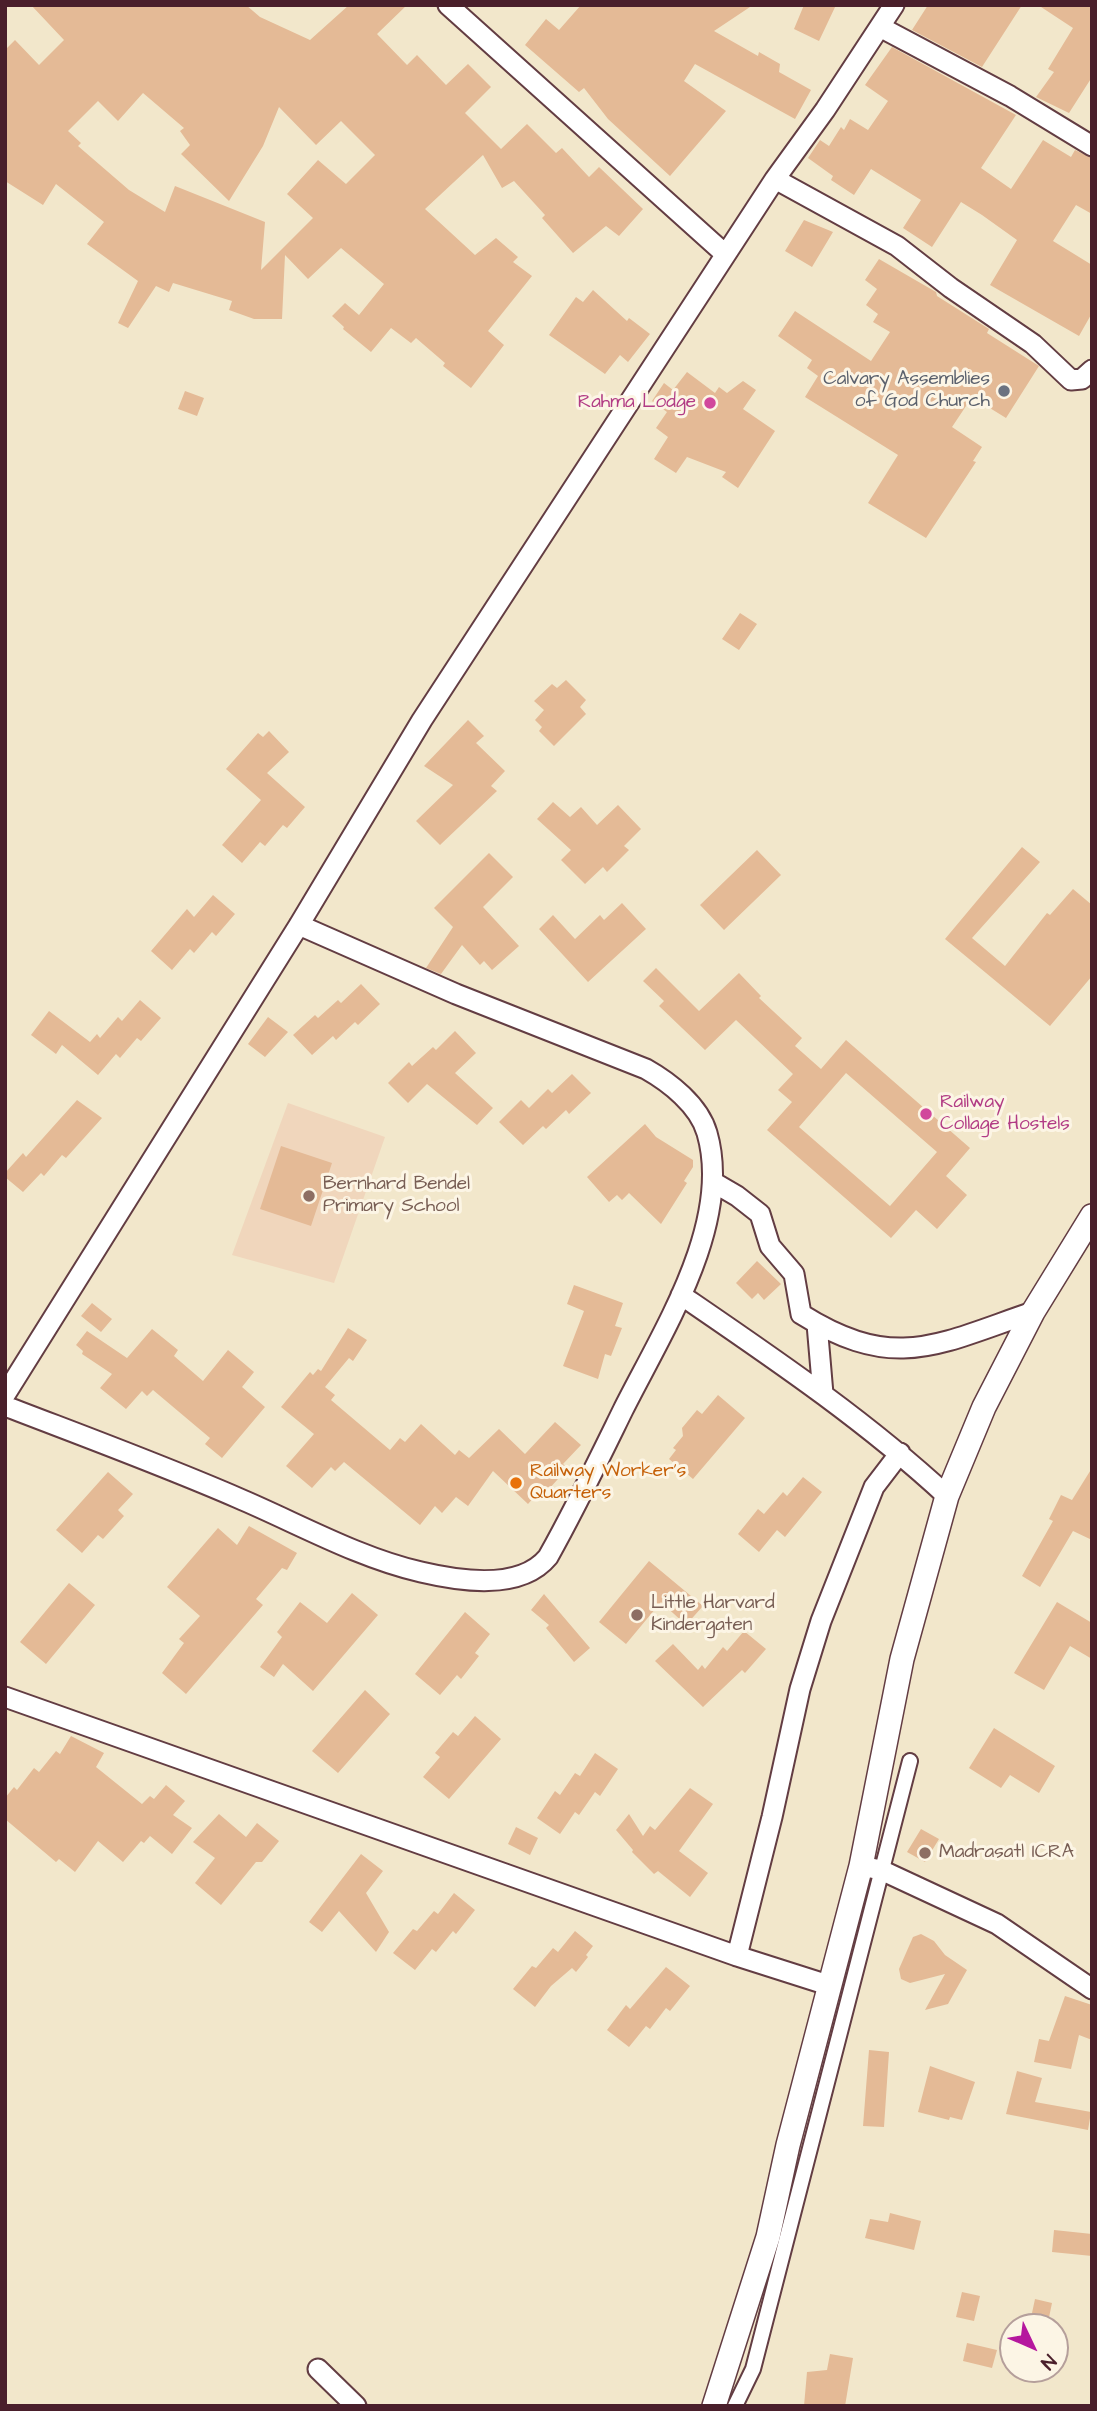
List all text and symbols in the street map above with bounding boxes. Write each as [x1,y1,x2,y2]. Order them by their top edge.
place label: Calvary Assemblies of God Church [823,369,990,413]
marker: Calvary Assemblies of God Church [996,383,1012,399]
place label: Rahma Lodge [578,392,696,414]
marker: Rahma Lodge [702,395,718,411]
place label: Railway Collage Hostels [940,1092,1070,1136]
marker: Railway Collage Hostels [918,1106,934,1122]
place label: Bernhard Bendel Primary School [323,1174,470,1218]
marker: Bernhard Bendel Primary School [301,1188,317,1204]
place label: Railway Worker's Quarters [530,1461,686,1505]
marker: Railway Worker's Quarters [508,1475,524,1491]
place label: Little Harvard Kindergaten [651,1593,775,1637]
marker: Little Harvard Kindergaten [629,1607,645,1623]
place label: Madrasatl ICRA [939,1842,1074,1864]
marker: Madrasatl ICRA [917,1845,933,1861]
north arrow [999,2313,1069,2383]
text: N [1034,2348,1062,2375]

